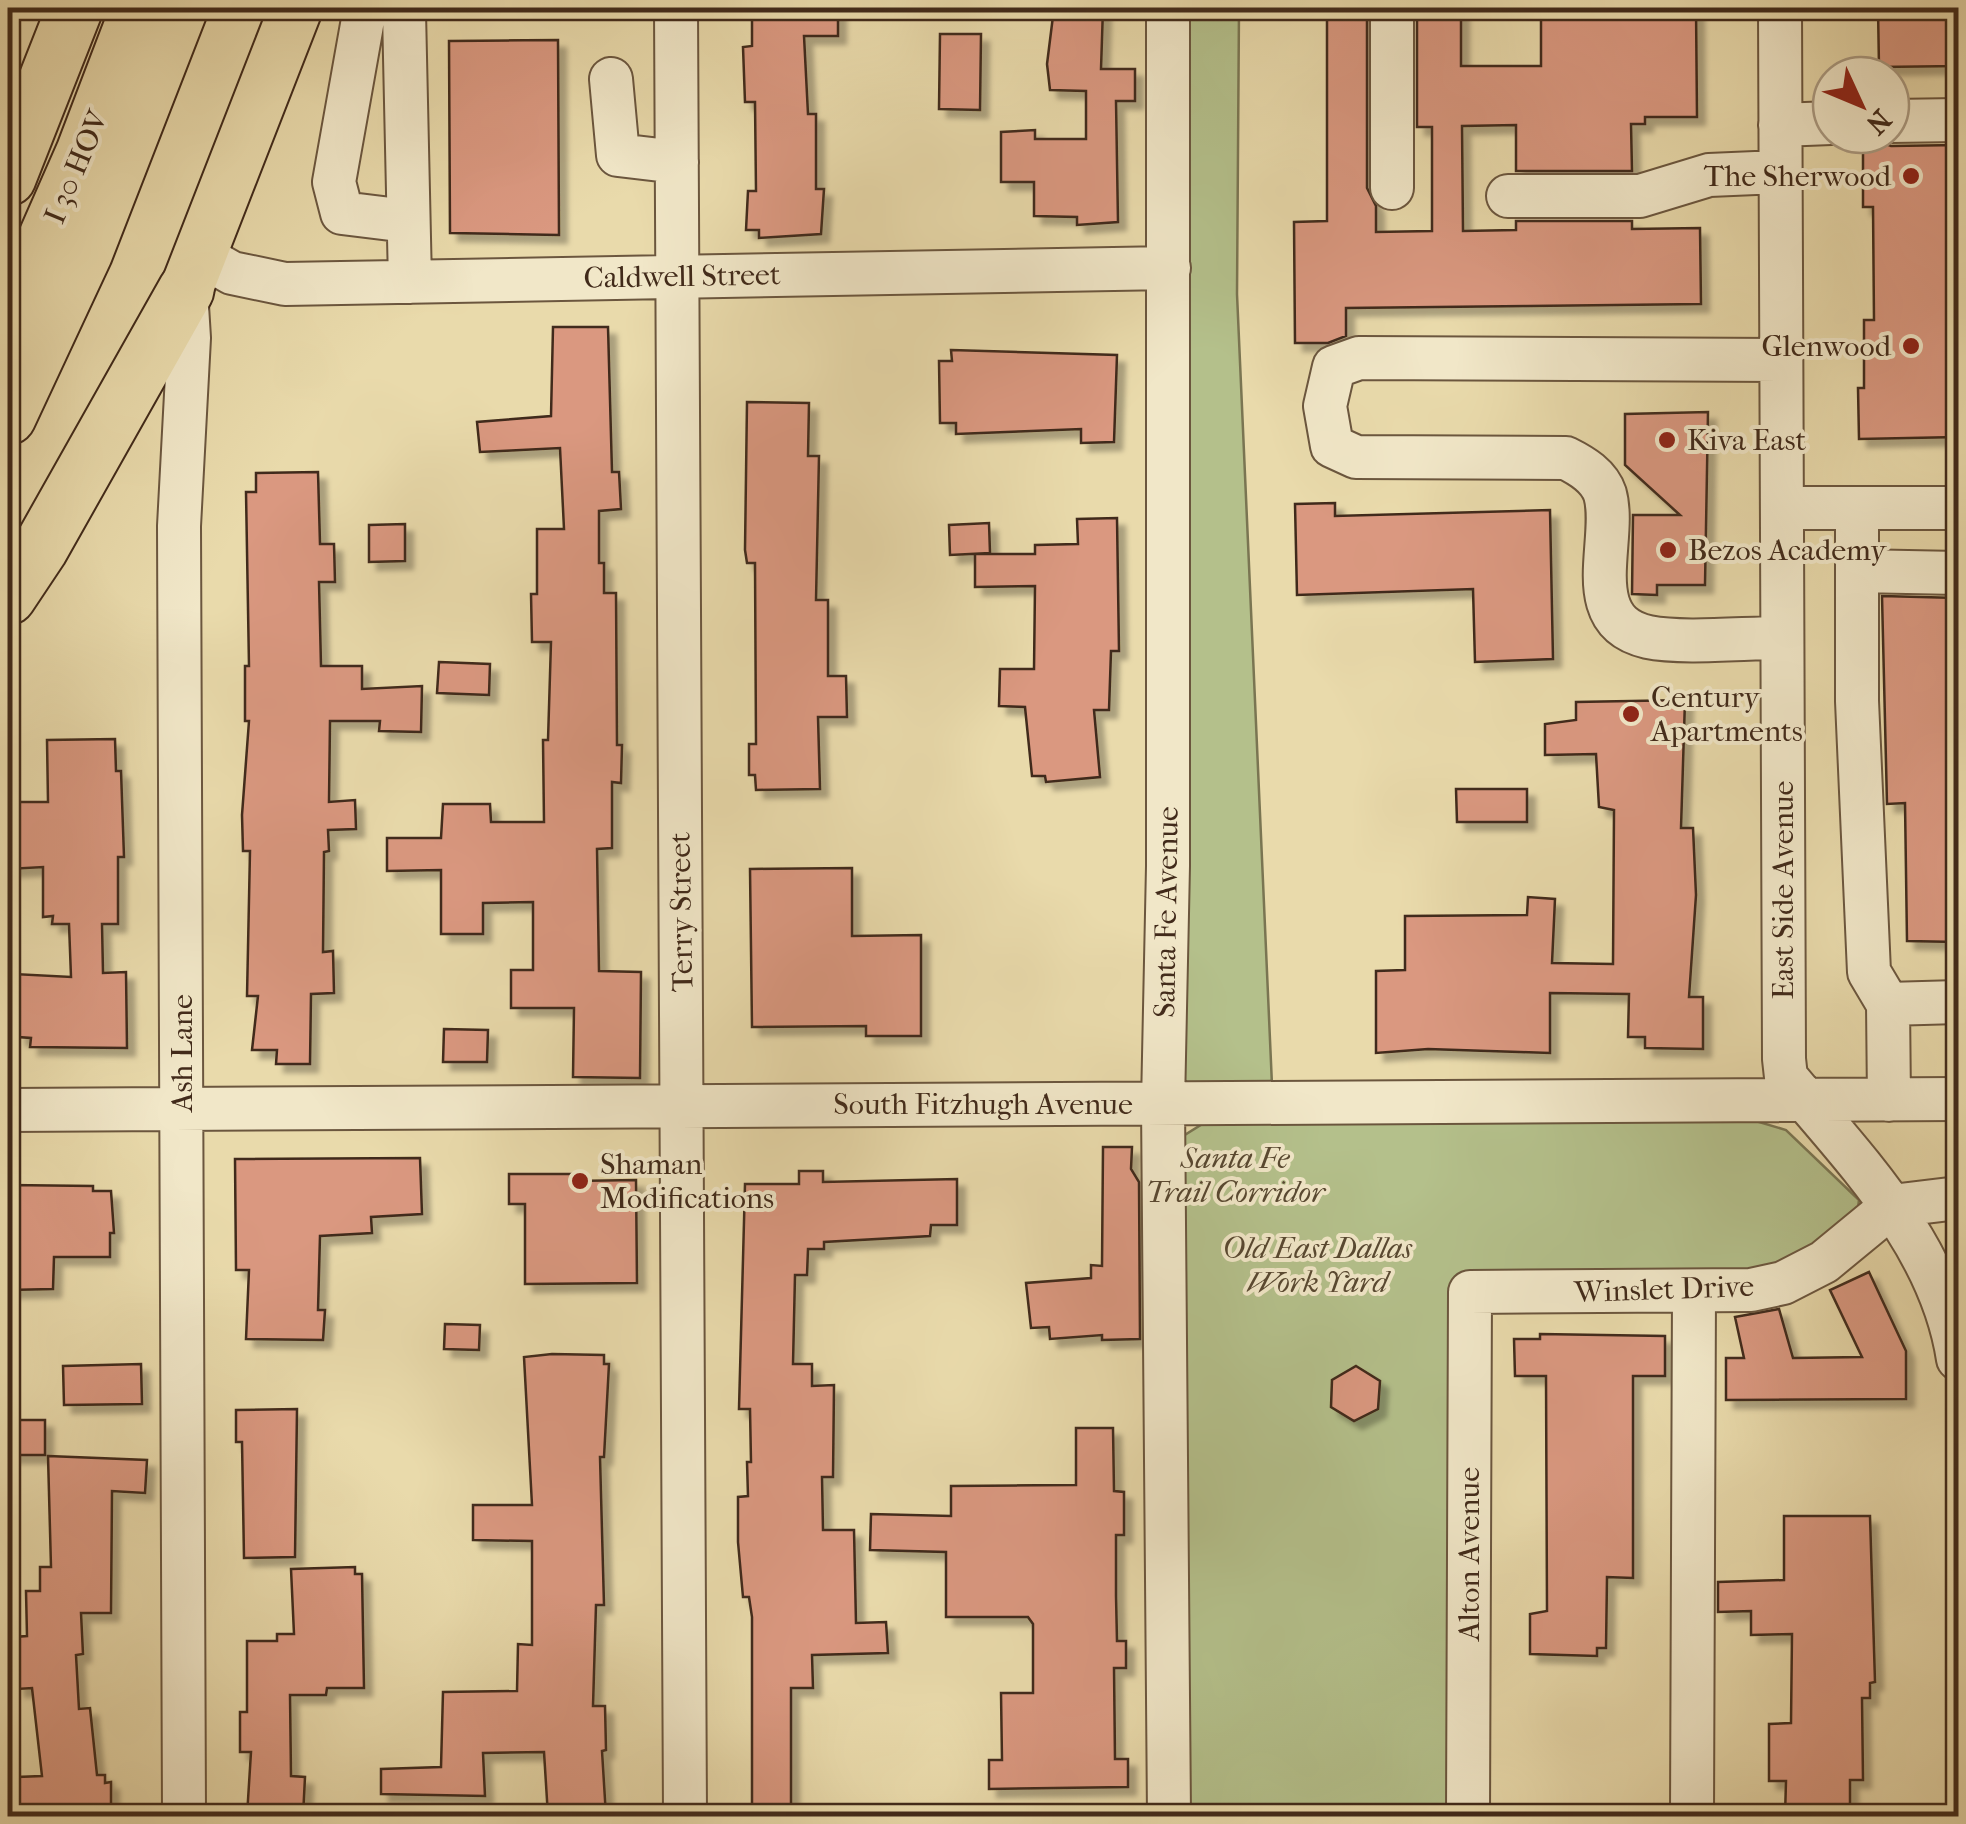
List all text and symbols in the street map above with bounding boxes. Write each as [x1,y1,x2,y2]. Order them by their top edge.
north arrow [1811,55,1911,155]
text: N [1859,103,1898,142]
street label: I 30 HOV [37,104,116,229]
place label: The Sherwood [1704,159,1892,194]
marker: The Sherwood [1900,165,1922,187]
street label: Caldwell Street [583,257,781,296]
place label: Glenwood [1762,329,1892,364]
marker: Glenwood [1900,335,1922,357]
place label: Kiva East [1687,423,1806,458]
marker: Kiva East [1656,429,1678,451]
place label: Bezos Academy [1688,533,1887,568]
marker: Bezos Academy [1657,539,1679,561]
place label: Century Apartments [1650,680,1803,749]
marker: Century Apartments [1620,703,1642,725]
street label: East Side Avenue [1766,780,1801,999]
street label: Santa Fe Avenue [1147,806,1186,1018]
street label: Terry Street [663,832,700,992]
street label: Ash Lane [165,994,200,1113]
street label: South Fitzhugh Avenue [833,1087,1133,1122]
park label: Santa Fe Trail Corridor [1145,1141,1327,1210]
place label: Shaman Modifications [600,1147,774,1216]
marker: Shaman Modifications [569,1170,591,1192]
park label: Old East Dallas Work Yard [1222,1231,1413,1300]
street label: Winslet Drive [1573,1269,1755,1310]
street label: Alton Avenue [1452,1467,1487,1642]

